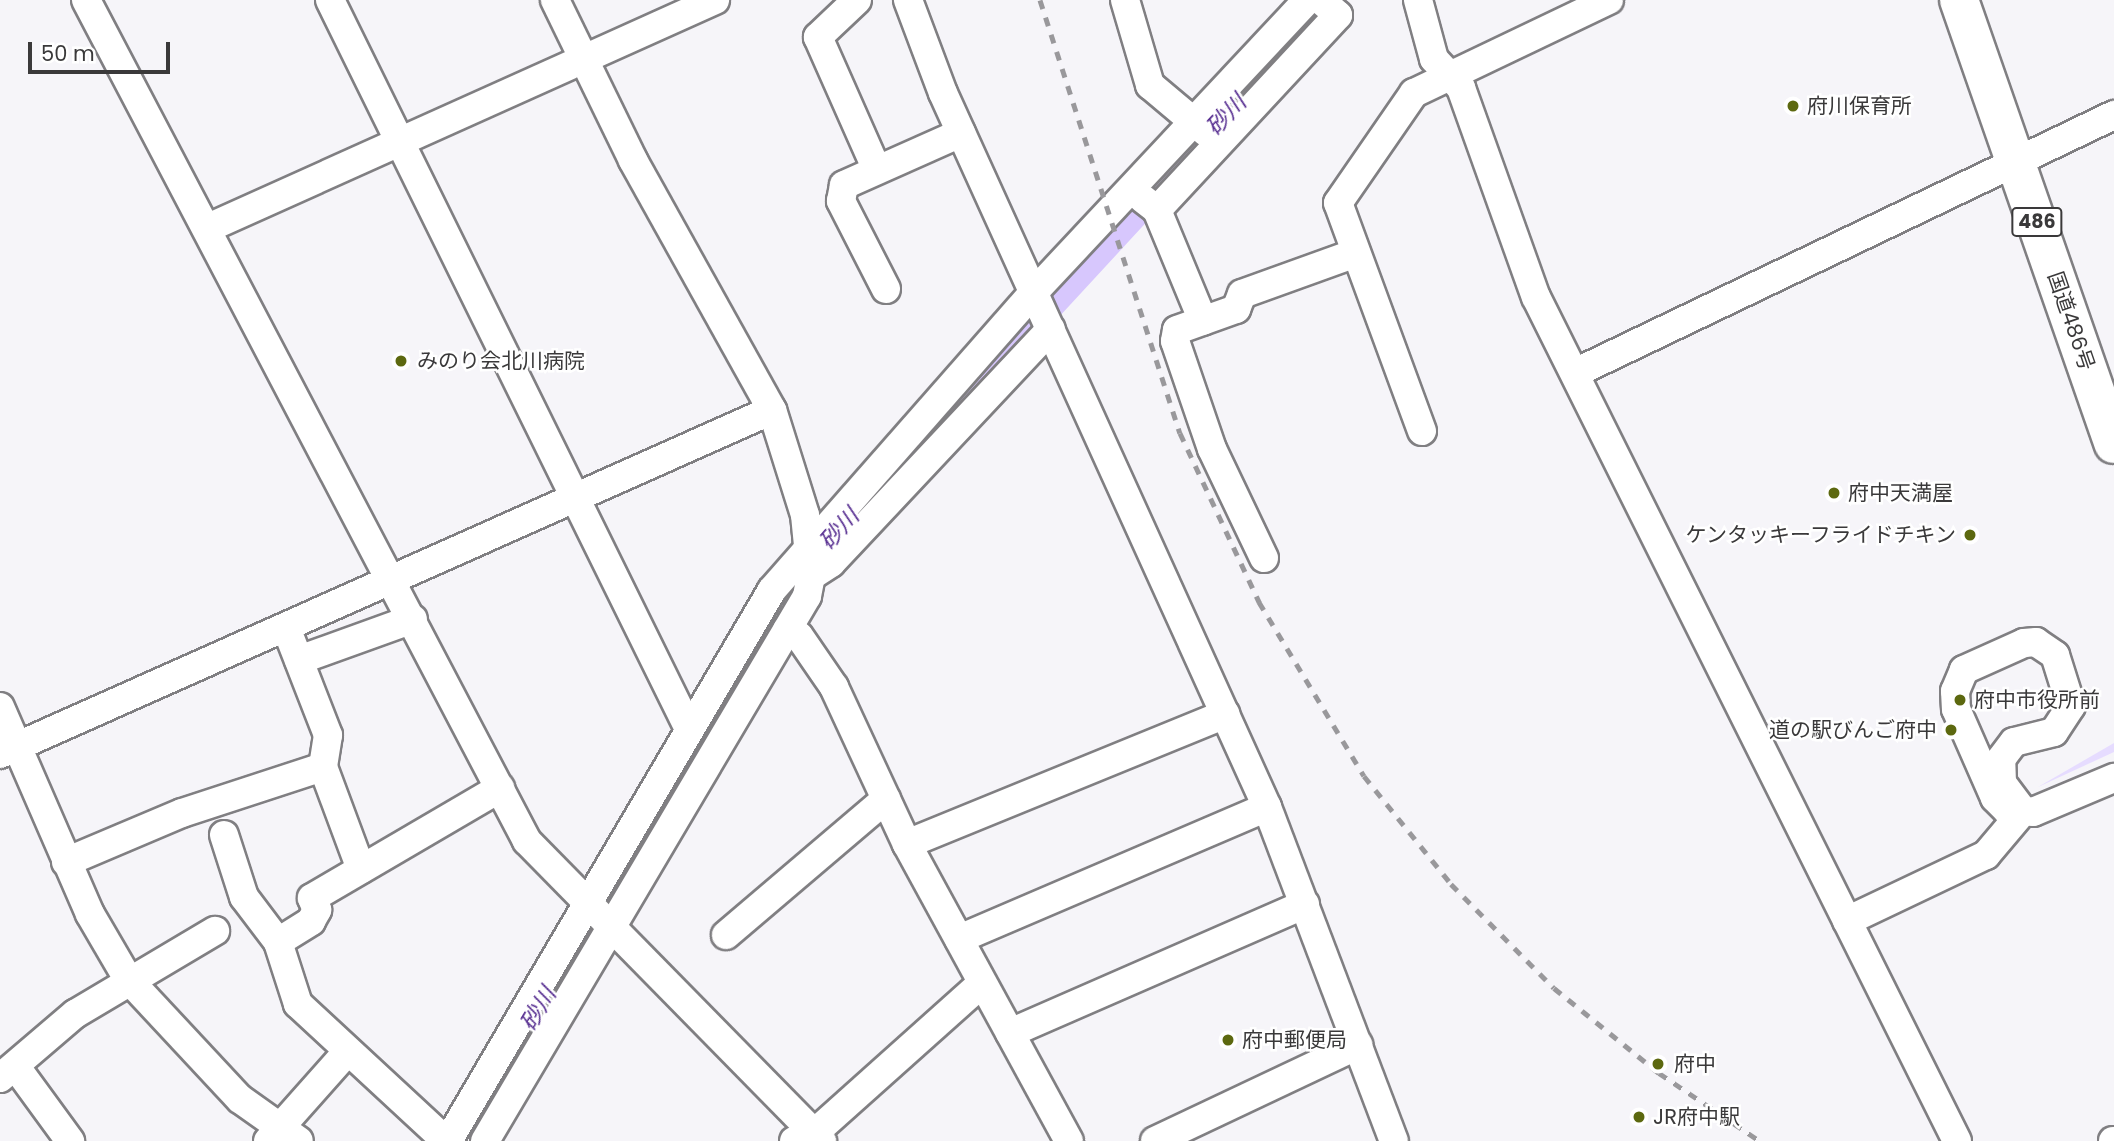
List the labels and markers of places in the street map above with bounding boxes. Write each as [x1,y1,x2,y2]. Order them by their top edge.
place label: 府川保育所 [1807,93,1912,119]
marker: 府川保育所 [1785,98,1801,114]
place label: みのり会北川病院 [417,348,585,374]
marker: みのり会北川病院 [391,351,411,371]
place label: 府中天満屋 [1848,480,1953,506]
marker: 府中天満屋 [1826,485,1842,501]
place label: ケンタッキーフライドチキン [1683,522,1956,548]
marker: ケンタッキーフライドチキン [1962,527,1978,543]
place label: 府中市役所前 [1974,687,2100,713]
marker: 府中市役所前 [1952,692,1968,708]
place label: 道の駅びんご府中 [1769,717,1937,743]
marker: 道の駅びんご府中 [1943,722,1959,738]
place label: 府中郵便局 [1242,1027,1347,1053]
marker: 府中郵便局 [1220,1032,1236,1048]
place label: 府中 [1674,1051,1716,1077]
marker: 府中 [1648,1054,1668,1074]
place label: JR府中駅 [1653,1104,1740,1130]
marker: JR府中駅 [1631,1109,1647,1125]

